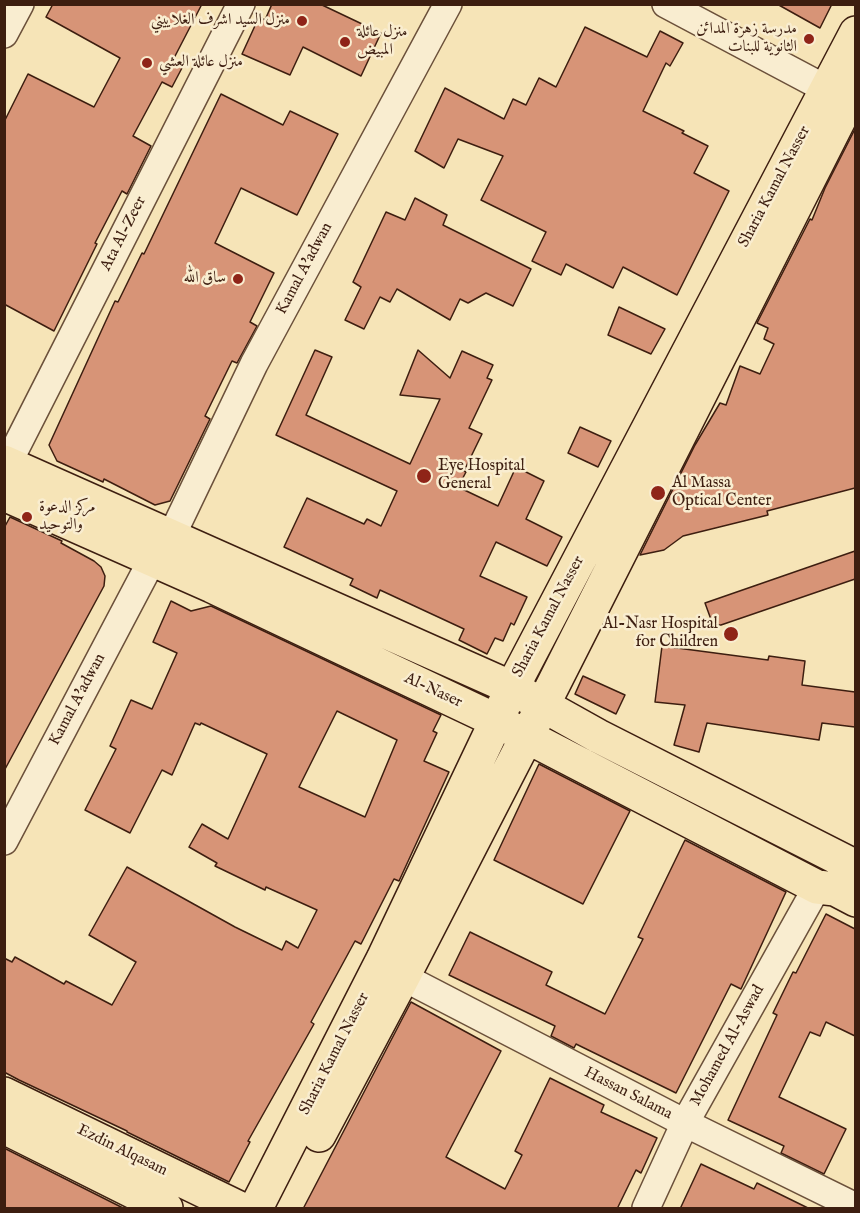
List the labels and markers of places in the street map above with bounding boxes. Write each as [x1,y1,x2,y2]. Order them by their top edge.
place label: منزل السيد اشرف الغلاييني [151,11,290,31]
marker: منزل السيد اشرف الغلاييني [295,14,309,28]
place label: مدرسة زهرة المدائن الثانوية للبنات [696,20,797,58]
place label: منزل عائلة المبيض [357,23,408,61]
marker: مدرسة زهرة المدائن الثانوية للبنات [802,32,816,46]
marker: منزل عائلة المبيض [338,35,352,49]
place label: منزل عائلة العشي [159,53,243,73]
marker: منزل عائلة العشي [140,56,154,70]
place label: ساق الله [183,269,226,289]
marker: ساق الله [231,272,245,286]
place label: Eye Hospital General [438,457,525,495]
marker: Eye Hospital General [415,467,433,485]
place label: Al Massa Optical Center [672,474,771,512]
marker: Al Massa Optical Center [649,484,667,502]
place label: مركز الدعوة والتوحيد [39,498,95,536]
marker: مركز الدعوة والتوحيد [20,510,34,524]
place label: Al-Nasr Hospital for Children [603,615,718,653]
marker: Al-Nasr Hospital for Children [722,625,740,643]

